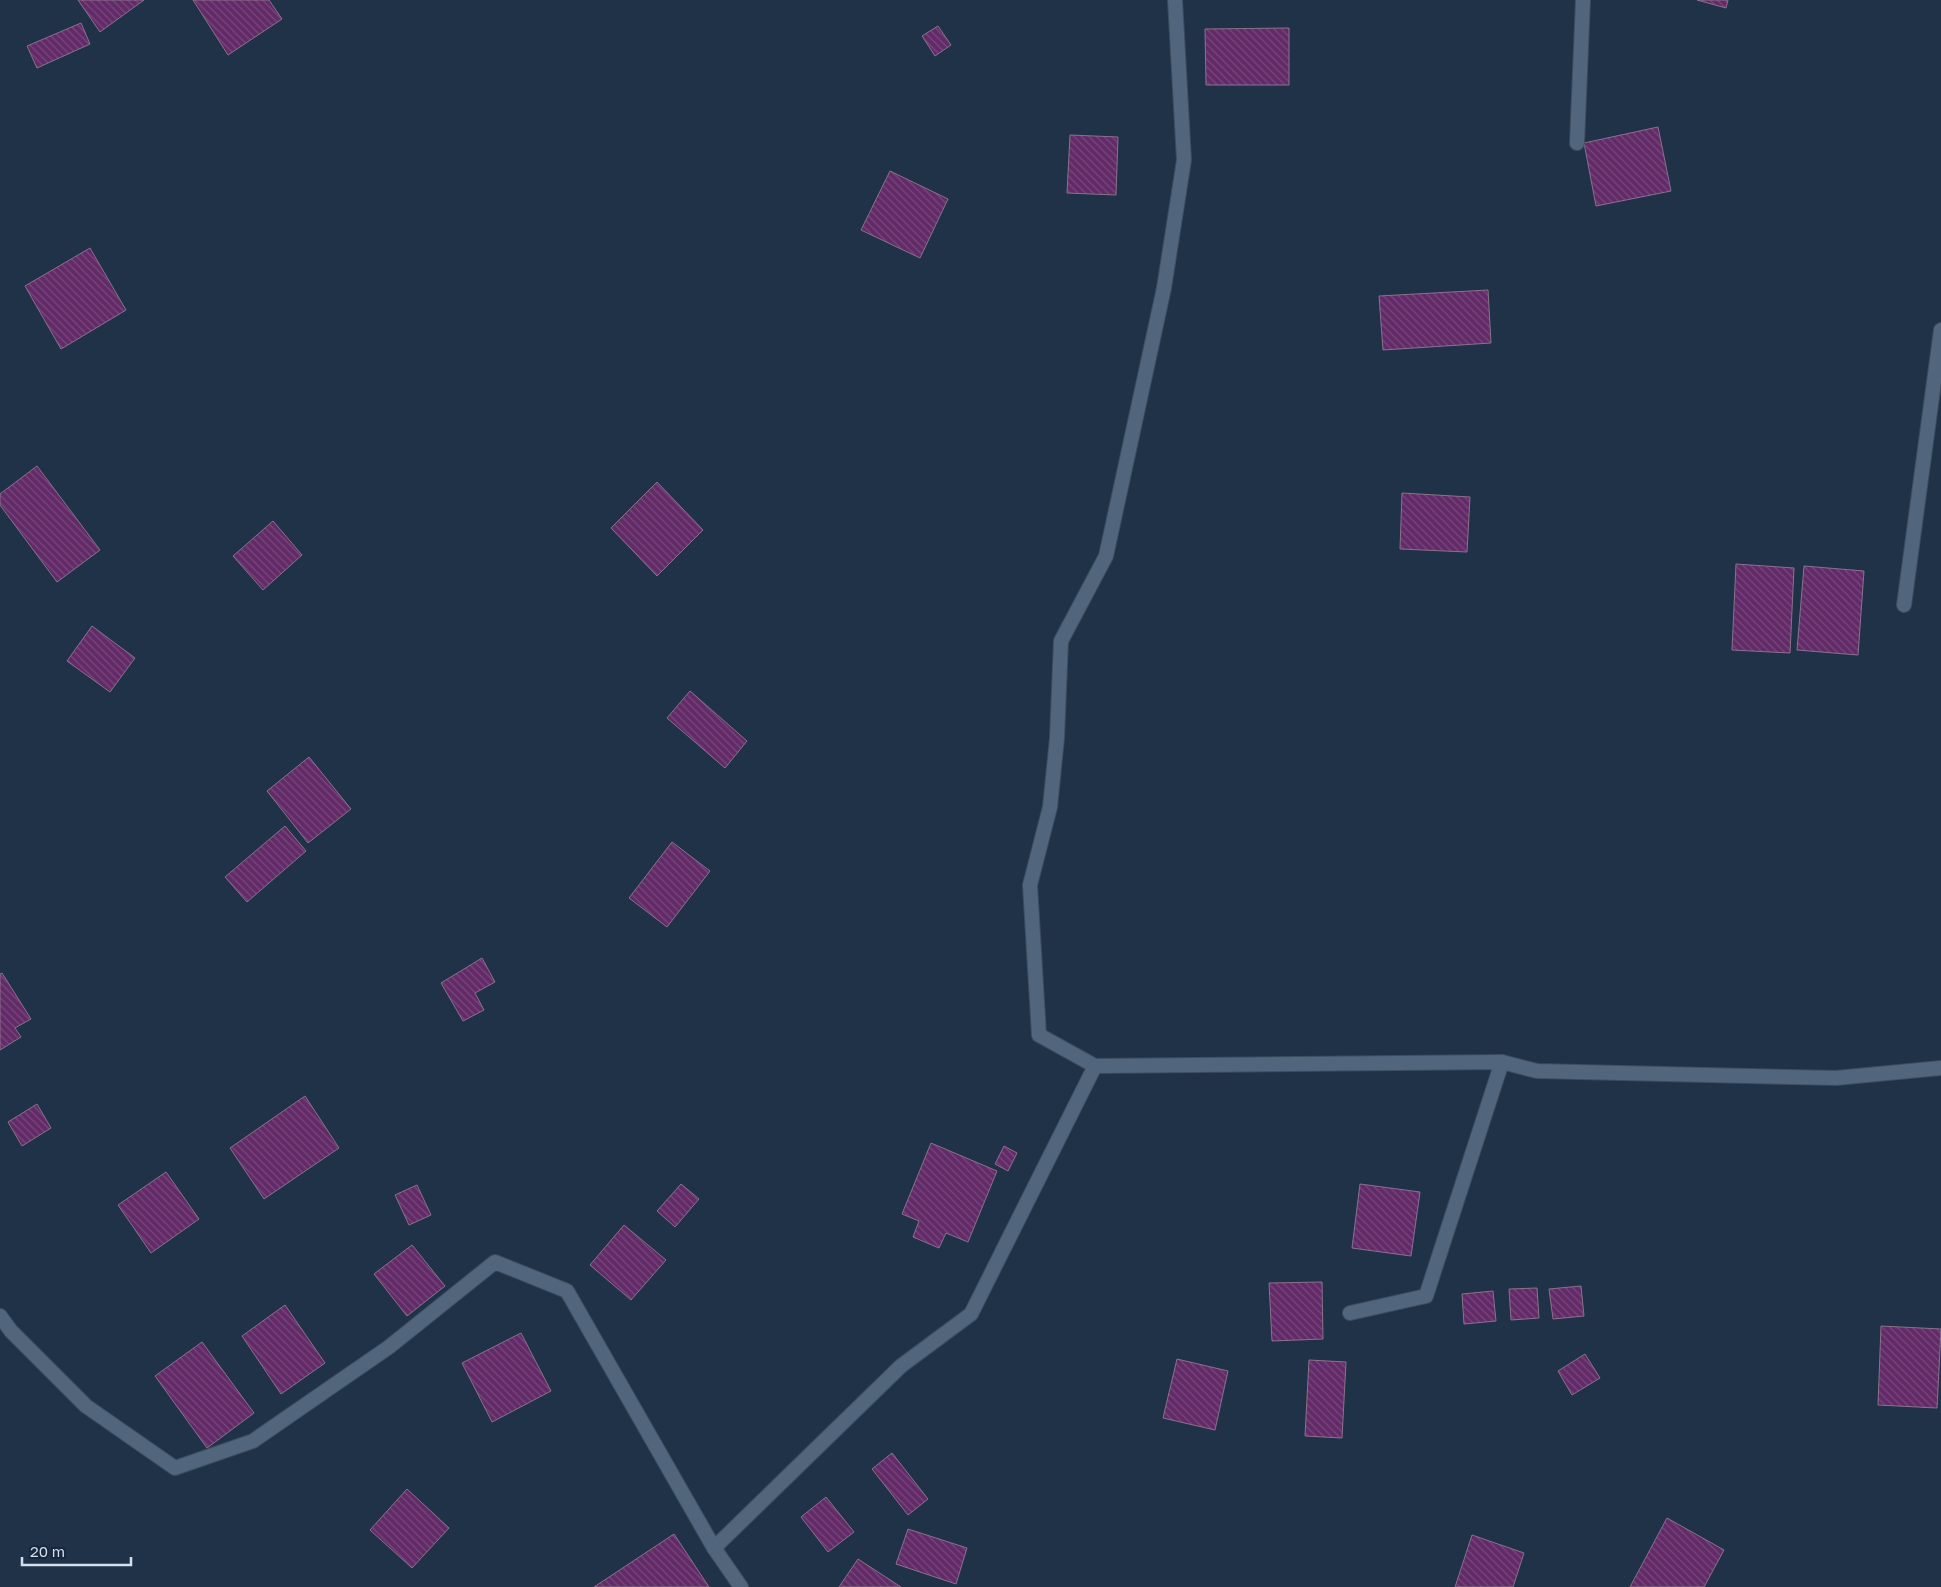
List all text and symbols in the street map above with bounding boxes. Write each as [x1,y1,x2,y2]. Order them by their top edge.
scale bar [22,1534,131,1566]
text: 20 m [30,1542,65,1560]

